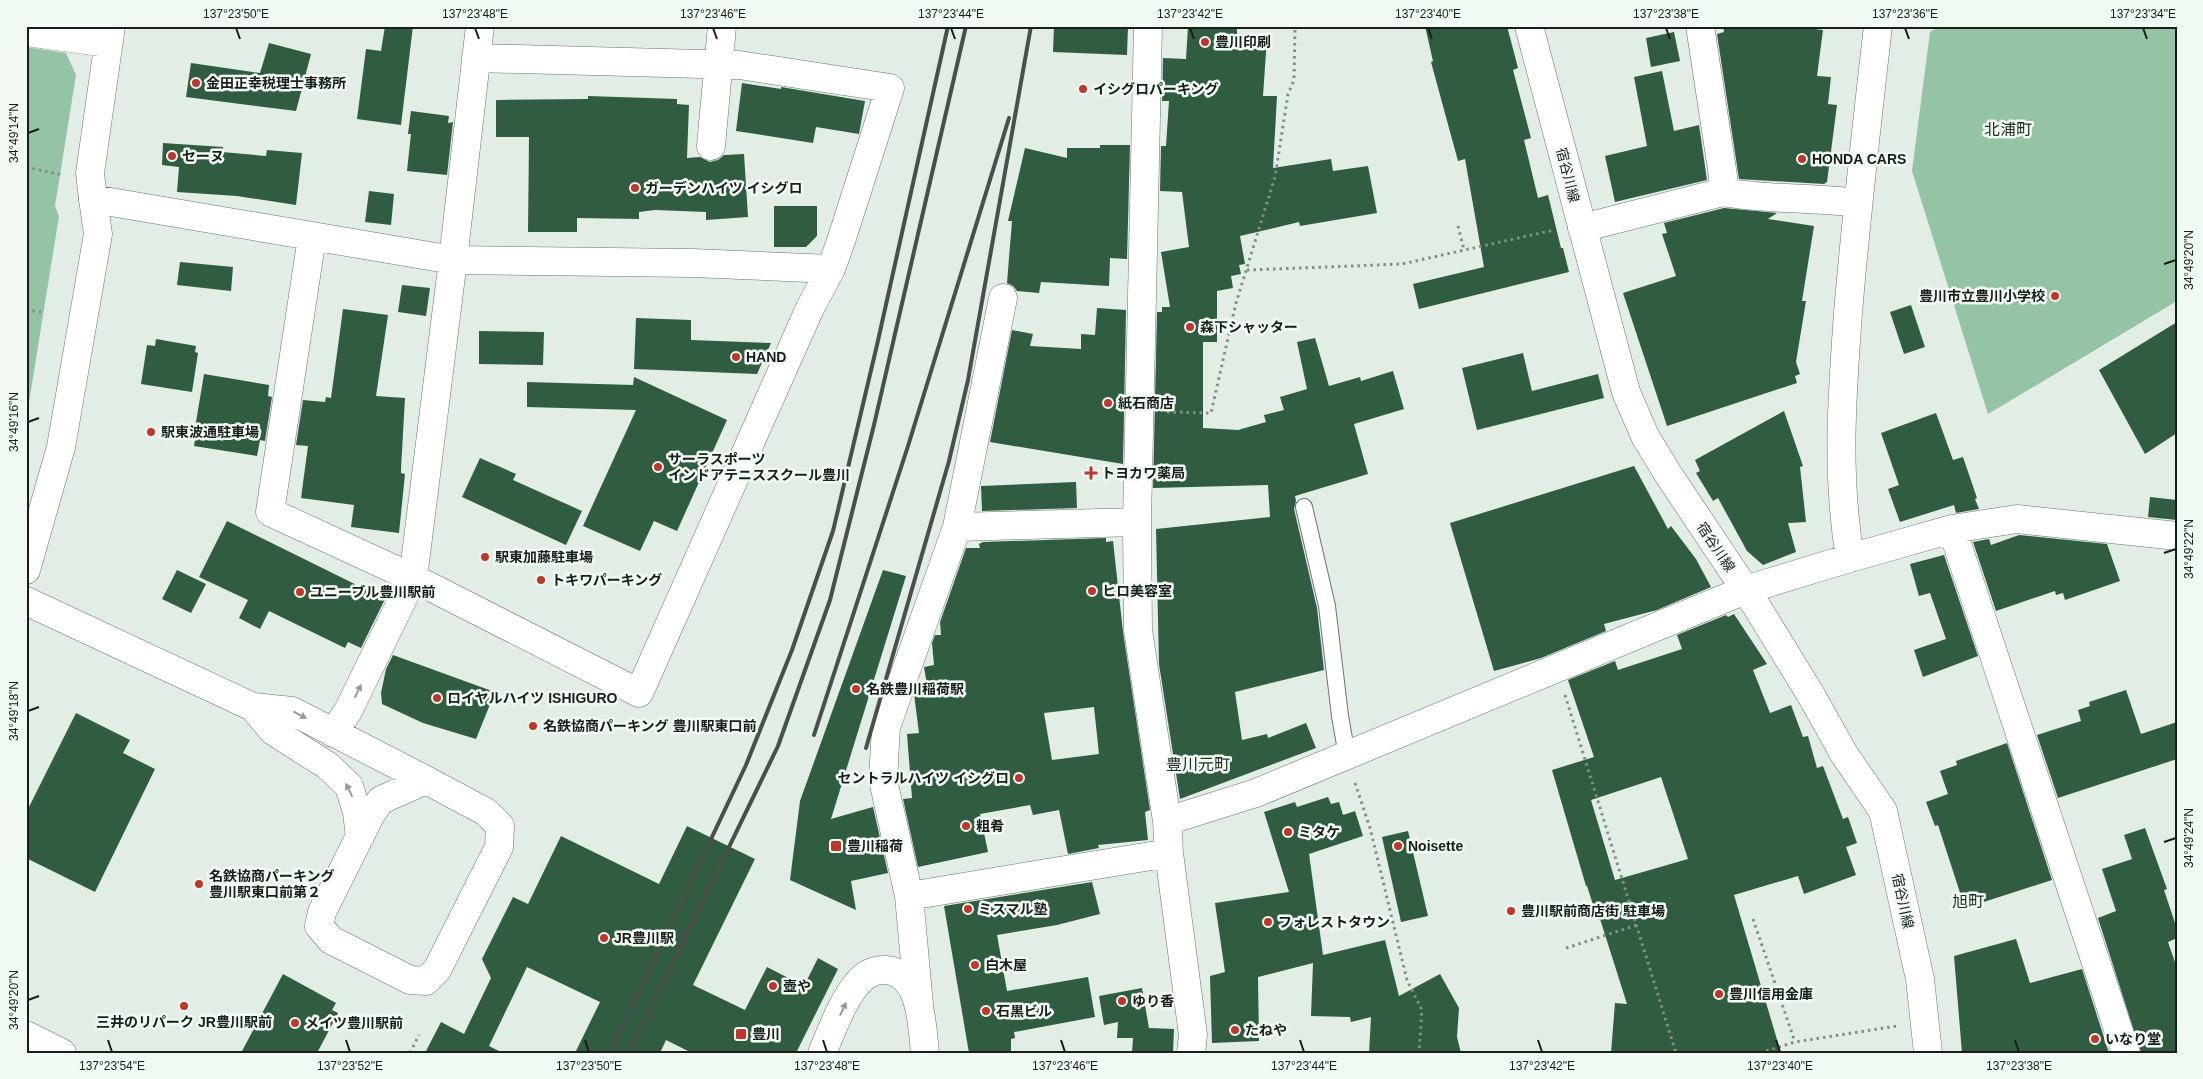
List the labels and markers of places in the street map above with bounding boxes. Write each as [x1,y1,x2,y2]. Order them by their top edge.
place label: 豊川印刷 [1215,34,1271,50]
marker: 豊川印刷 [1199,36,1211,48]
place label: 金田正幸税理士事務所 [206,75,346,91]
marker: 金田正幸税理士事務所 [190,77,202,89]
place label: イシグロパーキング [1093,81,1219,97]
marker: イシグロパーキング [1077,83,1089,95]
place label: セーヌ [182,148,224,164]
marker: セーヌ [166,150,178,162]
place label: HONDA CARS [1812,151,1906,167]
marker: HONDA CARS [1796,153,1808,165]
place label: ガーデンハイツ イシグロ [645,180,803,196]
marker: ガーデンハイツ イシグロ [629,182,641,194]
place label: 豊川市立豊川小学校 [1919,288,2045,304]
marker: 豊川市立豊川小学校 [2049,290,2061,302]
place label: 森下シャッター [1200,319,1298,335]
marker: 森下シャッター [1184,321,1196,333]
place label: HAND [746,349,786,365]
marker: HAND [730,351,742,363]
place label: 紙石商店 [1118,395,1174,411]
marker: 紙石商店 [1102,397,1114,409]
place label: 駅東波通駐車場 [161,424,259,440]
marker: 駅東波通駐車場 [145,426,157,438]
place label: サーラスポーツ インドアテニススクール豊川 [668,451,850,483]
marker: サーラスポーツ インドアテニススクール豊川 [652,461,664,473]
place label: トヨカワ薬局 [1101,465,1185,481]
marker: トヨカワ薬局 [1085,467,1097,479]
place label: 駅東加藤駐車場 [495,549,593,565]
marker: 駅東加藤駐車場 [479,551,491,563]
place label: トキワパーキング [551,572,662,588]
marker: トキワパーキング [535,574,547,586]
place label: ヒロ美容室 [1102,583,1172,599]
place label: ユニーブル豊川駅前 [310,584,435,600]
marker: ヒロ美容室 [1086,585,1098,597]
marker: ユニーブル豊川駅前 [294,586,306,598]
place label: 名鉄豊川稲荷駅 [866,681,964,697]
marker: 名鉄豊川稲荷駅 [850,683,862,695]
place label: ロイヤルハイツ ISHIGURO [447,690,618,706]
marker: ロイヤルハイツ ISHIGURO [431,692,443,704]
place label: 名鉄協商パーキング 豊川駅東口前 [543,718,756,734]
marker: 名鉄協商パーキング 豊川駅東口前 [527,720,539,732]
place label: セントラルハイツ イシグロ [837,770,1009,786]
marker: セントラルハイツ イシグロ [1013,772,1025,784]
place label: 粗肴 [976,818,1004,834]
marker: 粗肴 [960,820,972,832]
place label: ミタケ [1298,824,1340,840]
marker: ミタケ [1282,826,1294,838]
place label: 豊川稲荷 [847,838,903,854]
place label: Noisette [1408,838,1463,854]
marker: 豊川稲荷 [829,839,843,853]
marker: Noisette [1392,840,1404,852]
place label: 名鉄協商パーキング 豊川駅東口前第２ [209,868,335,900]
marker: 名鉄協商パーキング 豊川駅東口前第２ [193,878,205,890]
place label: ミスマル塾 [978,901,1048,917]
marker: ミスマル塾 [962,903,974,915]
place label: 豊川駅前商店街 駐車場 [1521,903,1665,919]
marker: 豊川駅前商店街 駐車場 [1505,905,1517,917]
place label: フォレストタウン [1278,914,1390,930]
marker: フォレストタウン [1262,916,1274,928]
place label: JR豊川駅 [614,930,674,946]
marker: JR豊川駅 [598,932,610,944]
place label: 白木屋 [985,957,1027,973]
marker: 白木屋 [969,959,981,971]
place label: 壺や [783,978,811,994]
marker: 壺や [767,980,779,992]
place label: 豊川信用金庫 [1729,986,1813,1002]
marker: 豊川信用金庫 [1713,988,1725,1000]
place label: ゆり香 [1132,993,1174,1009]
marker: ゆり香 [1116,995,1128,1007]
marker: 三井のリパーク JR豊川駅前 [178,1000,190,1012]
place label: 石黒ビル [996,1003,1052,1019]
marker: 石黒ビル [980,1005,992,1017]
place label: 三井のリパーク JR豊川駅前 [96,1014,272,1030]
place label: メイツ豊川駅前 [305,1015,403,1031]
marker: メイツ豊川駅前 [289,1017,301,1029]
place label: たねや [1245,1022,1287,1038]
marker: たねや [1229,1024,1241,1036]
place label: 豊川 [752,1026,780,1042]
marker: 豊川 [734,1027,748,1041]
place label: いなり堂 [2105,1031,2161,1047]
marker: いなり堂 [2089,1033,2101,1045]

